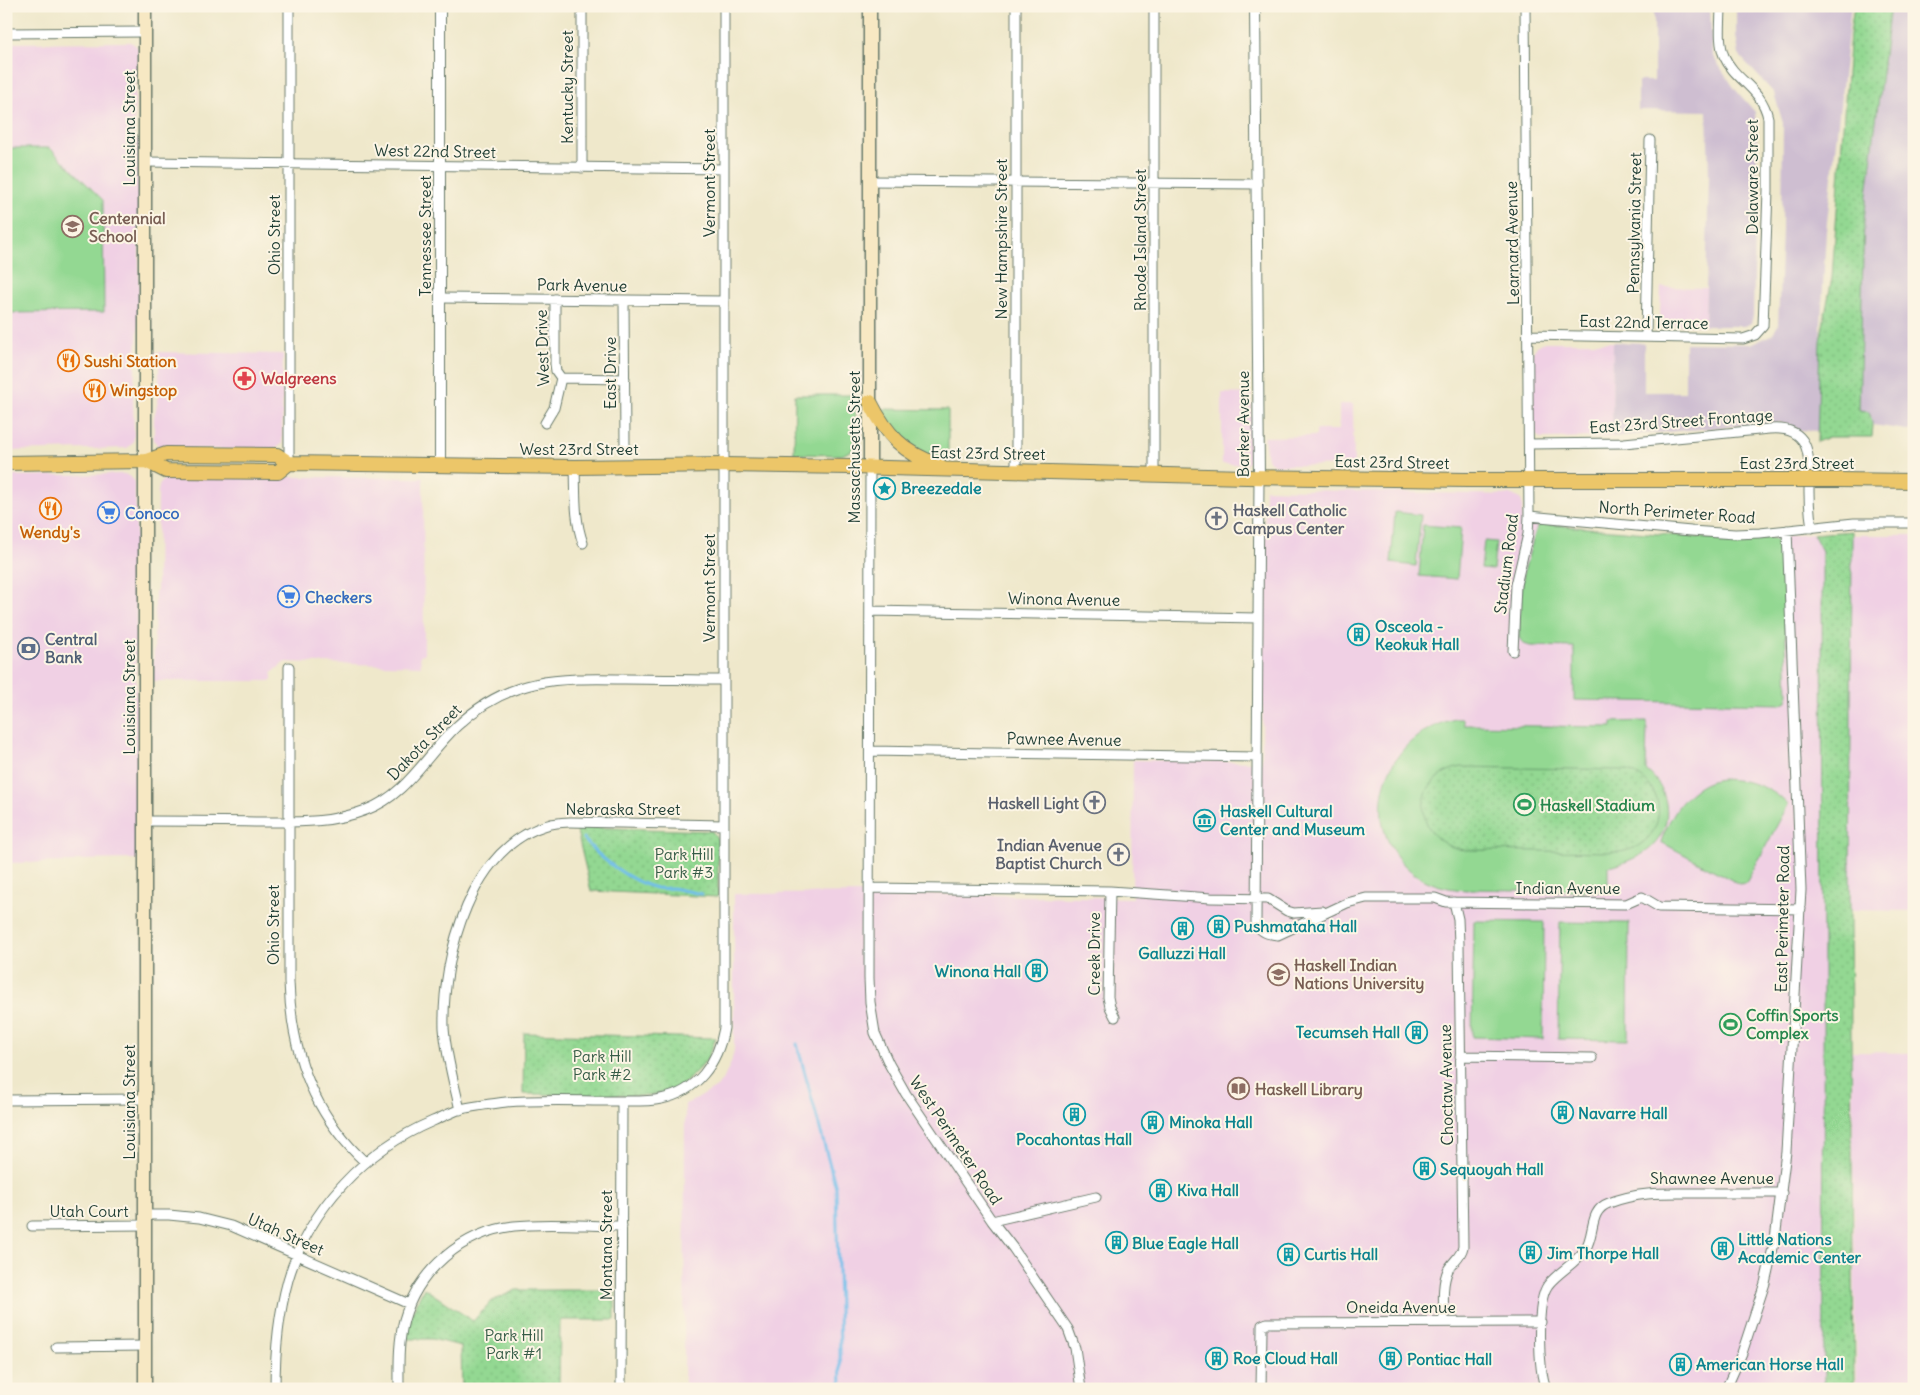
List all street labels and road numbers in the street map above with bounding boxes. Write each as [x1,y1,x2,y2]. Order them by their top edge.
street label: Kentucky Street [557,29,577,144]
street label: Louisiana Street [119,70,139,186]
street label: Delaware Street [1742,119,1762,235]
street label: Vermont Street [699,128,719,237]
street label: West 22nd Street [374,140,497,162]
street label: Pennsylvania Street [1623,152,1645,294]
street label: New Hampshire Street [991,158,1011,320]
street label: Rhode Island Street [1130,168,1150,311]
street label: Tennessee Street [415,175,435,297]
street label: Learnard Avenue [1501,181,1523,305]
street label: Ohio Street [264,194,284,275]
street label: Park Avenue [537,274,627,296]
street label: West Drive [531,309,553,387]
street label: East 22nd Terrace [1579,311,1709,333]
street label: East Drive [600,337,620,409]
street label: Massachusetts Street [844,370,864,523]
street label: Barker Avenue [1233,371,1253,477]
street label: East 23rd Street Frontage [1589,405,1773,437]
street label: West 23rd Street [519,439,639,459]
street label: East 23rd Street [930,442,1046,464]
street label: East 23rd Street [1334,451,1450,473]
street label: East 23rd Street [1740,453,1855,473]
street label: North Perimeter Road [1598,497,1756,527]
street label: Stadium Road [1490,513,1522,615]
street label: Vermont Street [699,533,719,642]
street label: Winona Avenue [1008,588,1120,610]
street label: Louisiana Street [119,639,139,755]
street label: Dakota Street [383,699,466,784]
street label: Pawnee Avenue [1006,728,1122,750]
street label: Nebraska Street [566,799,681,819]
street label: East Perimeter Road [1771,845,1793,993]
street label: Indian Avenue [1516,878,1620,898]
street label: Ohio Street [263,884,283,965]
street label: Creek Drive [1084,912,1104,996]
street label: Choctaw Avenue [1435,1024,1457,1146]
street label: Louisiana Street [119,1044,139,1160]
street label: West Perimeter Road [905,1072,1007,1208]
street label: Shawnee Avenue [1650,1168,1774,1188]
street label: Montana Street [596,1189,616,1300]
street label: Utah Court [49,1201,129,1221]
street label: Utah Street [245,1208,328,1260]
street label: Oneida Avenue [1346,1297,1456,1317]

